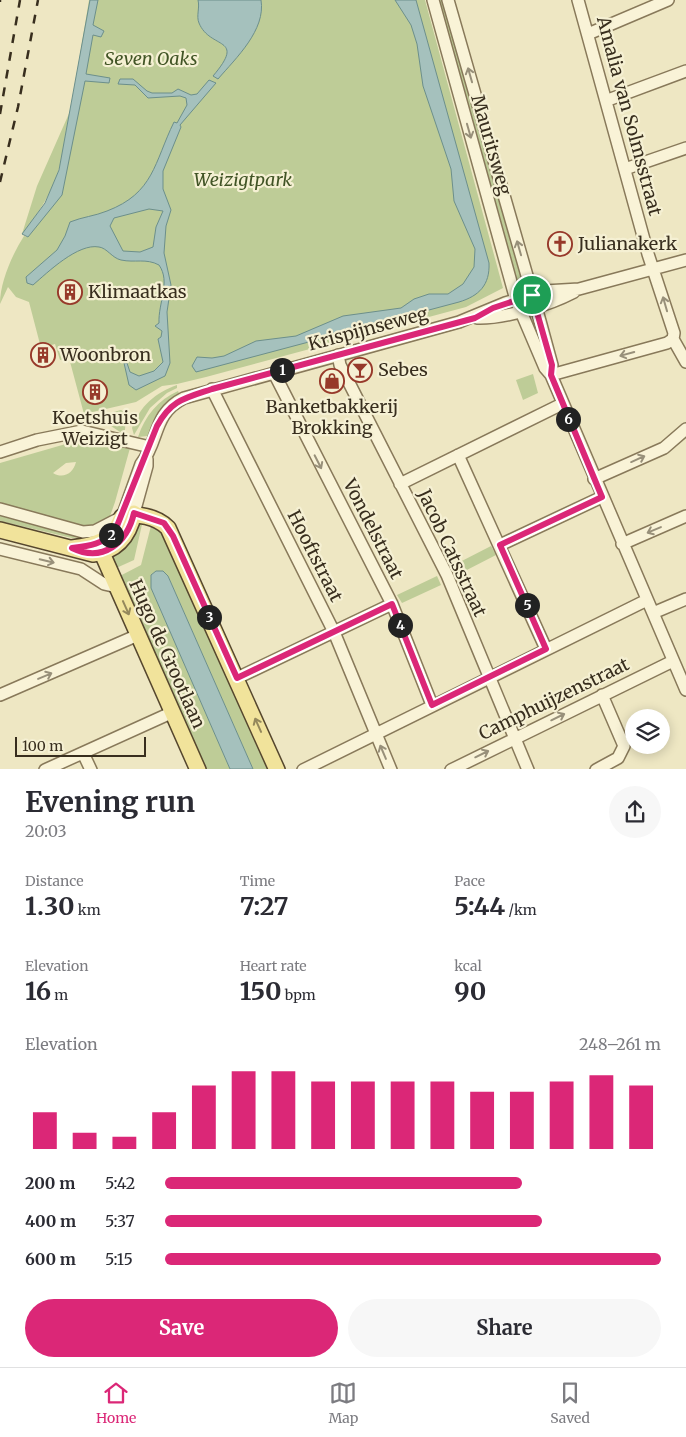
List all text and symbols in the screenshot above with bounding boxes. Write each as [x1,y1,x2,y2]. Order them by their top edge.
street label: Amalia van Solmsstraat [592,13,667,218]
park label: Seven Oaks [105,47,197,70]
one-way arrow [464,67,474,83]
street label: Mauritsweg [466,92,517,198]
one-way arrow [465,123,475,139]
park label: Weizigtpark [194,168,292,191]
church icon: Julianakerk [547,231,573,257]
place label: Julianakerk [577,232,678,255]
one-way arrow [513,241,523,257]
pin [511,274,553,316]
building icon: Klimaatkas [57,279,83,305]
place label: Klimaatkas [88,280,187,303]
icon: arrive [518,281,546,309]
one-way arrow [660,296,670,312]
street label: Krispijnseweg [305,301,430,356]
building icon: Woonbron [30,342,56,368]
place label: Woonbron [59,343,151,366]
one-way arrow [619,350,635,360]
bar icon: Sebes [347,357,373,383]
pin: 1 [270,358,294,382]
place label: Sebes [378,358,428,381]
text: 1 [279,361,286,379]
shop icon: Banketbakkerij Brokking [319,368,345,394]
building icon: Koetshuis Weizigt [82,379,108,405]
place label: Banketbakkerij Brokking [266,395,398,439]
place label: Koetshuis Weizigt [52,406,138,450]
pin: 6 [556,406,580,432]
text: 6 [564,410,573,428]
one-way arrow [313,454,323,469]
one-way arrow [630,454,645,464]
street label: Vondelstraat [338,474,409,583]
street label: Jacob Catsstraat [412,485,492,620]
street label: Hooftstraat [283,506,348,605]
pin: 2 [98,522,124,548]
text: 2 [107,526,116,544]
one-way arrow [647,526,662,535]
one-way arrow [39,557,55,566]
street label: Hugo de Grootlaan [124,576,211,732]
pin: 5 [514,592,540,618]
text: 5 [523,596,532,614]
one-way arrow [122,600,132,615]
pin: 3 [196,604,222,630]
text: 3 [205,608,214,626]
pin: 4 [388,612,412,638]
text: 4 [396,616,405,634]
street label: Camphuijzenstraat [475,652,633,745]
one-way arrow [37,670,52,680]
map controls [625,709,670,754]
button: layers [625,709,670,754]
one-way arrow [550,711,565,721]
one-way arrow [252,718,262,733]
scale bar [15,734,146,758]
text: 100 m [22,737,63,755]
one-way arrow [378,745,388,760]
one-way arrow [475,749,490,759]
text: Evening run [25,784,195,820]
button: share [609,786,661,838]
text: 20:03 [25,821,67,841]
text: Distance [25,872,84,890]
text: Time [240,872,275,890]
text: Pace [454,872,485,890]
text: 1.30 [25,890,75,922]
text: 7:27 [240,890,289,922]
text: 5:44 [454,890,505,922]
text: km [75,901,101,919]
text: /km [505,901,537,919]
text: Elevation [25,957,89,975]
text: Heart rate [240,957,307,975]
text: kcal [454,957,482,975]
text: 16 [25,975,51,1007]
text: 150 [240,975,282,1007]
text: 90 [454,975,486,1007]
text: m [51,986,68,1004]
text: bpm [282,986,316,1004]
text: Elevation [25,1034,98,1054]
text: 248–261 m [579,1034,661,1054]
text: 200 m [25,1173,75,1193]
text: 5:42 [105,1173,135,1193]
text: 400 m [25,1211,76,1231]
text: 5:37 [105,1211,135,1231]
text: 600 m [25,1249,76,1269]
text: 5:15 [105,1249,133,1269]
button: Save [25,1299,338,1357]
button: Share [348,1299,661,1357]
tab: Home [96,1379,136,1427]
tab: Map [328,1379,358,1427]
tab: Saved [550,1379,590,1427]

